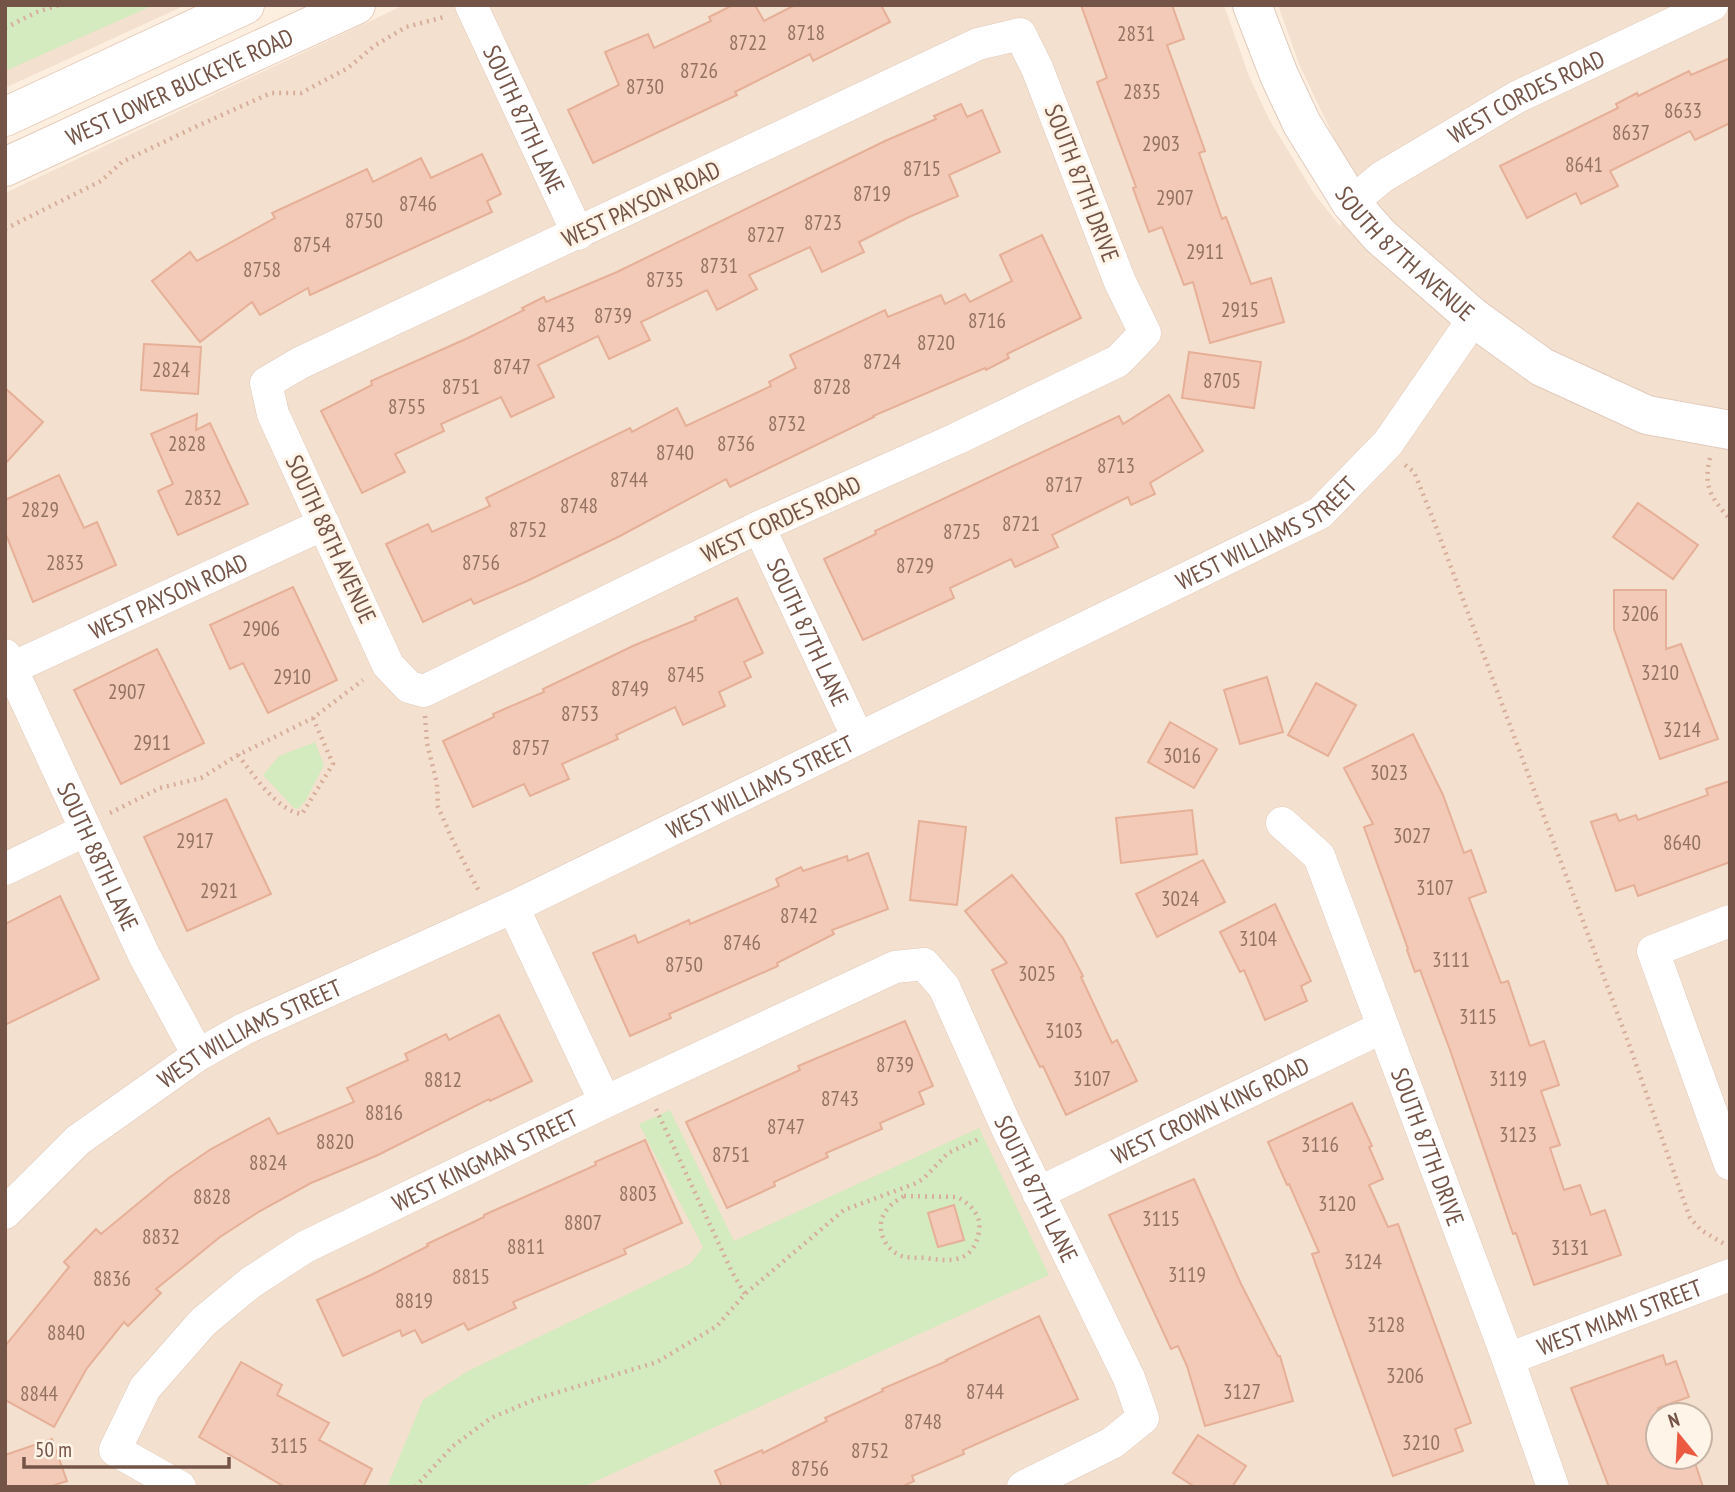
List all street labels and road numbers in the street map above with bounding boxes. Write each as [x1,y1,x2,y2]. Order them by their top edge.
street label: WEST LOWER BUCKEYE ROAD [61,21,298,152]
street label: SOUTH 87TH LANE [476,40,572,198]
street label: WEST CORDES ROAD [1442,42,1610,150]
street label: SOUTH 87TH DRIVE [1038,100,1126,266]
street label: WEST PAYSON ROAD [557,154,725,254]
street label: SOUTH 87TH AVENUE [1329,180,1481,327]
street label: SOUTH 88TH AVENUE [279,450,383,628]
street label: WEST CORDES ROAD [696,468,866,570]
street label: WEST WILLIAMS STREET [1170,469,1363,597]
street label: WEST PAYSON ROAD [84,546,252,646]
street label: SOUTH 87TH LANE [760,553,856,711]
street label: WEST WILLIAMS STREET [661,728,859,845]
street label: SOUTH 88TH LANE [51,777,146,935]
street label: WEST WILLIAMS STREET [151,971,346,1095]
street label: WEST CROWN KING ROAD [1106,1050,1314,1171]
street label: SOUTH 87TH DRIVE [1384,1063,1472,1230]
street label: WEST KINGMAN STREET [387,1102,583,1218]
street label: SOUTH 87TH LANE [988,1110,1086,1267]
street label: WEST MIAMI STREET [1532,1272,1706,1362]

